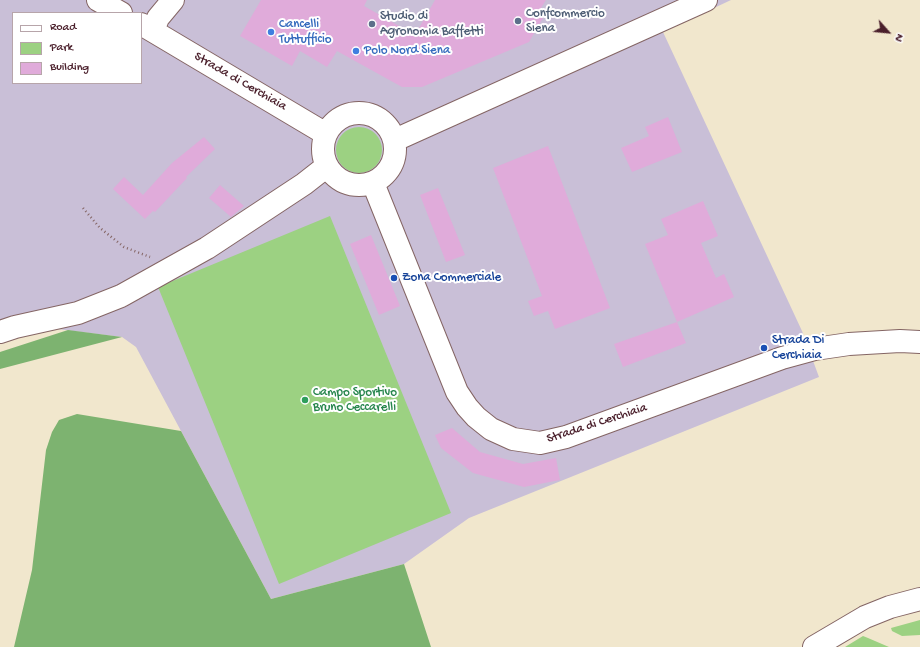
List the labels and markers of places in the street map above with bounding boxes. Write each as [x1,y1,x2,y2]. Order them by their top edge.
place label: Confcommercio Siena [526,6,605,37]
place label: Studio di Agronomia Baffetti [380,9,484,40]
marker: Confcommercio Siena [513,16,523,26]
place label: Cancelli Tuttufficio [279,17,332,48]
marker: Studio di Agronomia Baffetti [367,19,377,29]
marker: Cancelli Tuttufficio [266,27,276,37]
place label: Polo Nord Siena [364,43,450,59]
marker: Polo Nord Siena [351,46,361,56]
place label: Zona Commerciale [402,270,501,286]
marker: Zona Commerciale [389,273,399,283]
place label: Strada Di Cerchiaia [772,333,824,364]
marker: Strada Di Cerchiaia [759,343,769,353]
place label: Campo Sportivo Bruno Ceccarelli [313,385,397,416]
marker: Campo Sportivo Bruno Ceccarelli [300,395,310,405]

